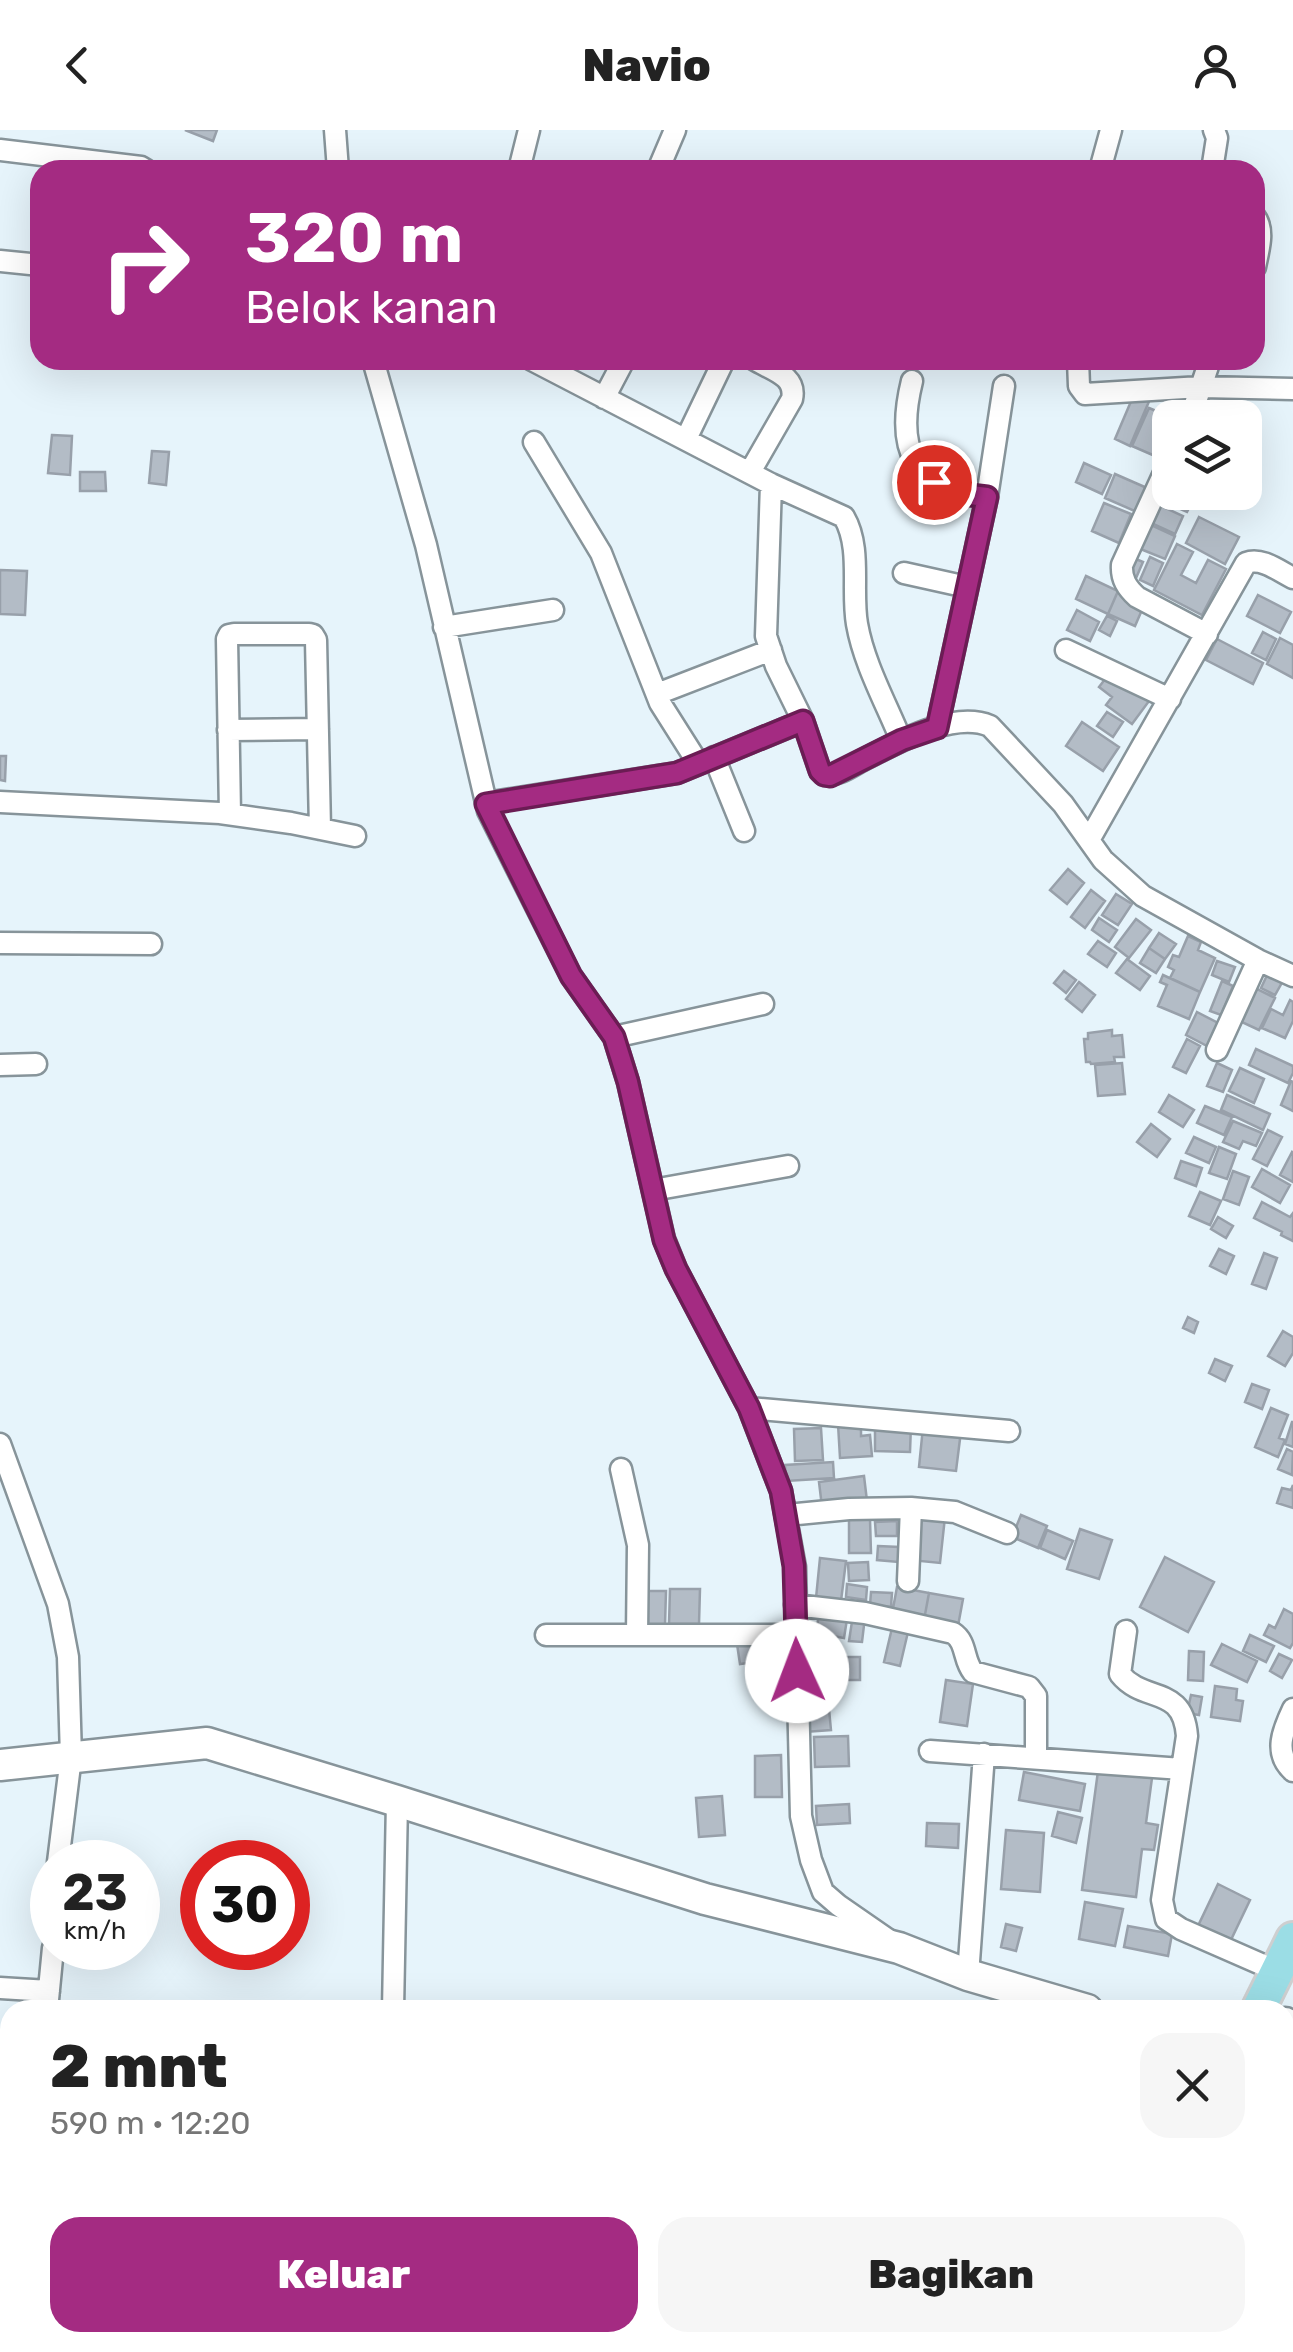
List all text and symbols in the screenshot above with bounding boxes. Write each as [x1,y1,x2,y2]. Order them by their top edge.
icon: back [50,38,105,93]
icon: person [1188,38,1243,93]
text: Navio [582,39,711,92]
text: 320 m [245,197,463,280]
icon: right [80,200,210,330]
text: Belok kanan [245,281,498,334]
map controls [1152,400,1262,510]
button: layers [1152,400,1262,510]
pin [892,440,977,525]
icon: arrive [907,455,962,510]
position arrow [745,1619,849,1723]
speed limit sign: 30 [180,1840,310,1970]
text: 23 [62,1863,128,1923]
text: km/h [64,1916,126,1945]
text: 2 mnt [50,2031,227,2102]
button: close [1140,2033,1245,2138]
text: 590 m · 12:20 [50,2104,251,2142]
button: Keluar [50,2217,638,2332]
button: Bagikan [658,2217,1245,2332]

